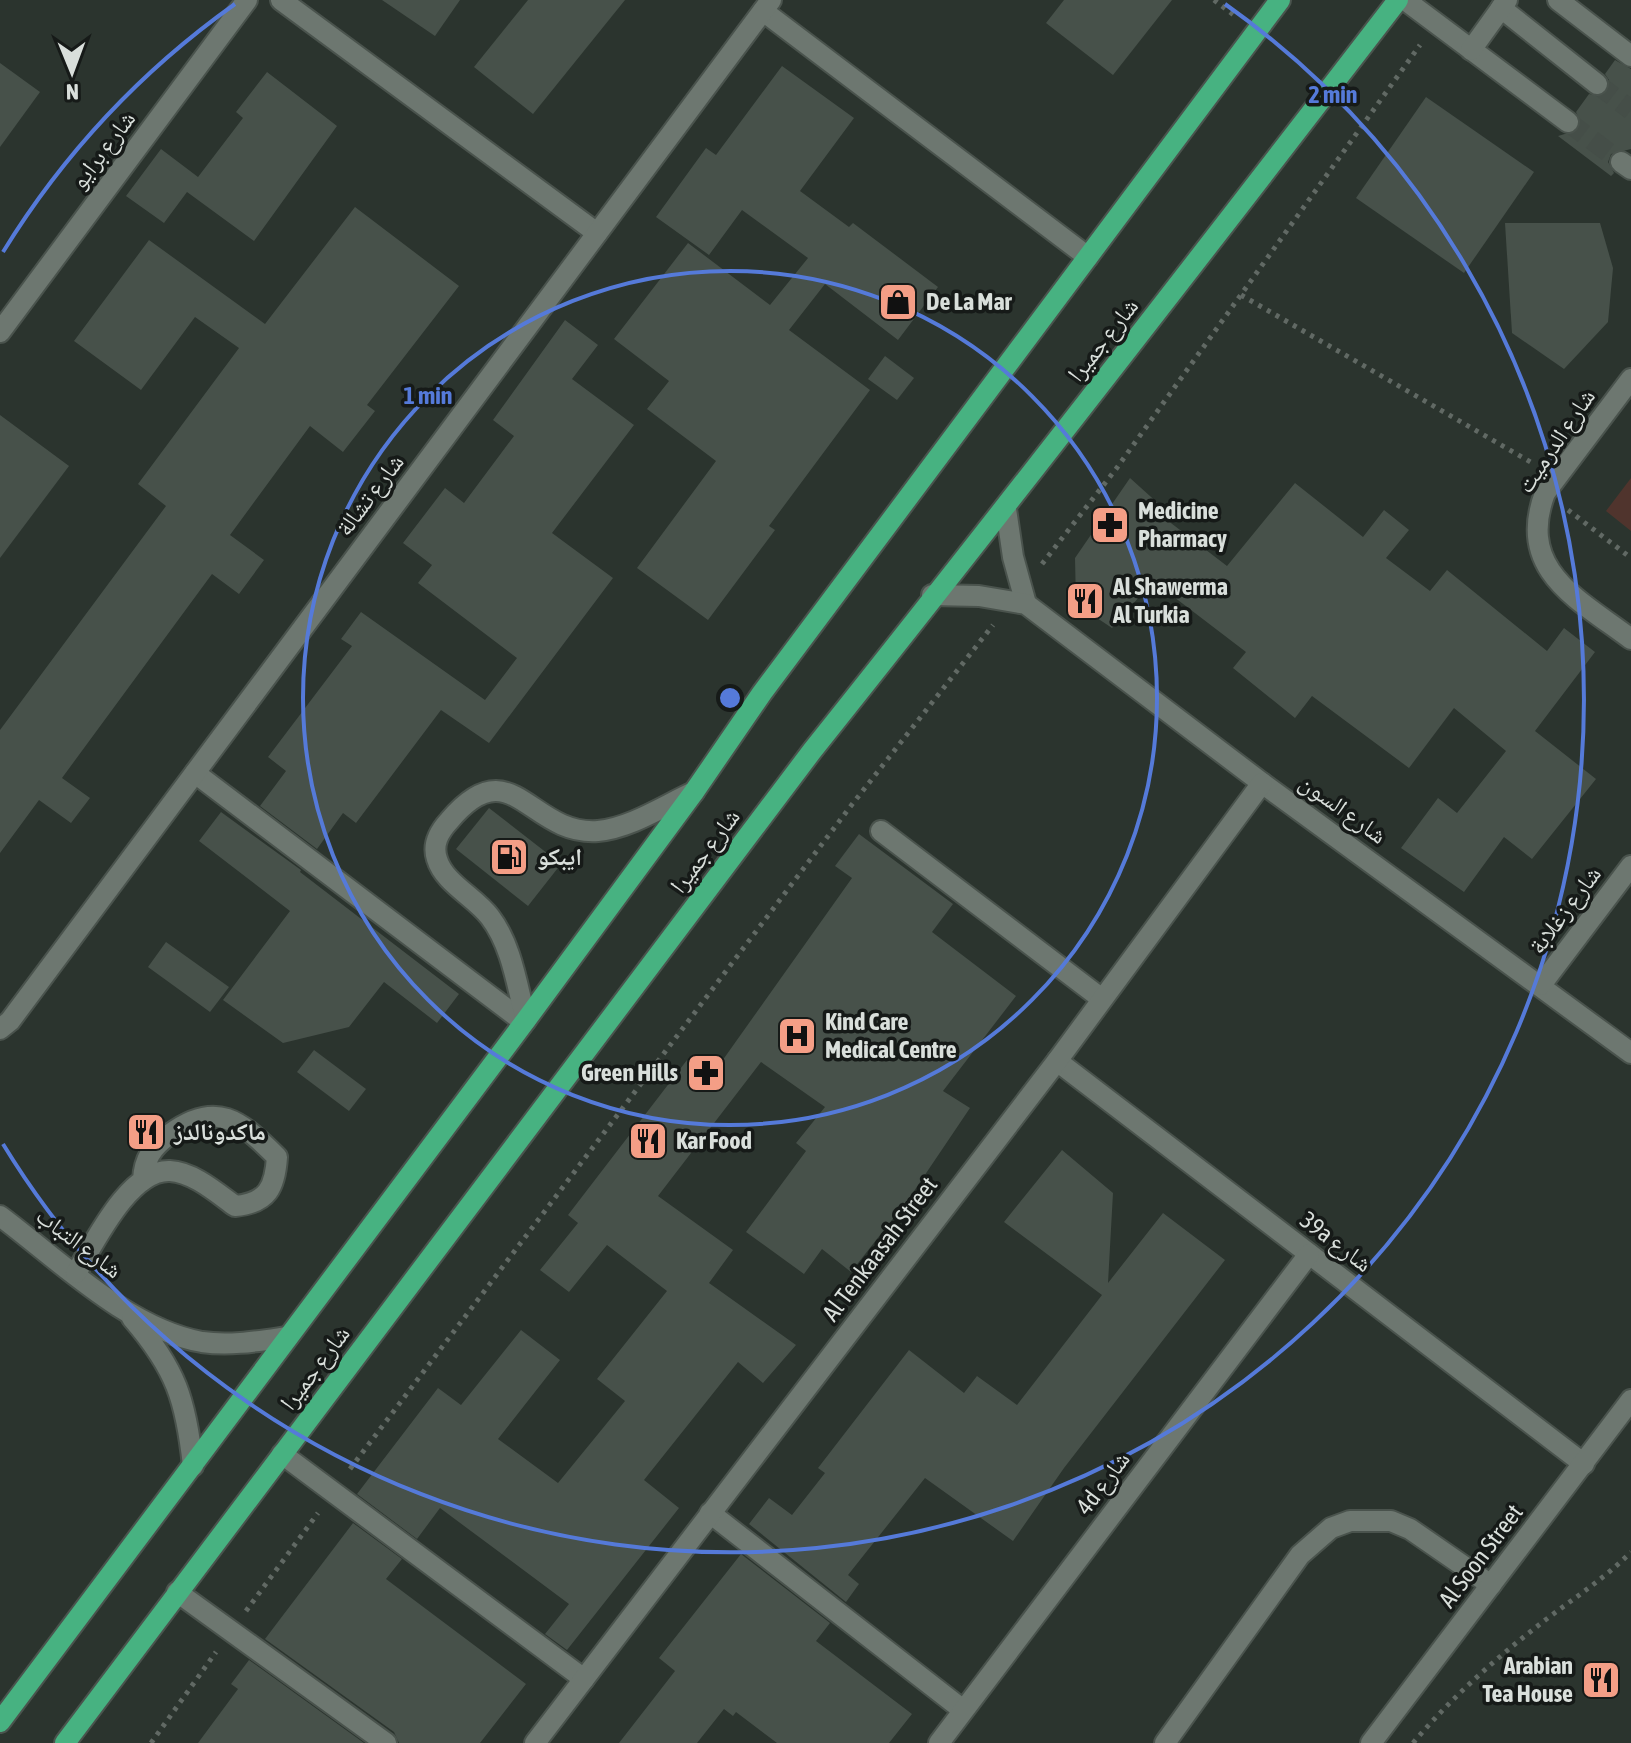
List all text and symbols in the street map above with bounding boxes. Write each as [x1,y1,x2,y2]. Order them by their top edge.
north arrow [32,32,112,112]
text: N [66,79,79,105]
text: 2 min [1308,81,1358,108]
street label: شارع برايو [65,105,142,195]
shop icon: De La Mar [877,281,919,323]
place label: De La Mar [926,288,1013,315]
street label: شارع جميرا [1062,293,1145,388]
text: 1 min [403,382,453,409]
street label: شارع الدرميت [1511,384,1602,499]
street label: شارع تشالة [330,449,411,542]
place label: Medicine Pharmacy [1138,497,1227,552]
pharmacy icon: Medicine Pharmacy [1089,504,1131,546]
place label: Al Shawerma Al Turkia [1112,573,1228,628]
restaurant icon: Al Shawerma Al Turkia [1064,580,1106,622]
centre of rings [716,684,744,712]
street label: شارع السون [1293,768,1392,851]
street label: شارع جميرا [664,803,747,899]
fuel station icon: ايبكو [488,836,530,878]
place label: ايبكو [537,843,582,871]
street label: شارع زغلابة [1523,861,1608,960]
place label: Kind Care Medical Centre [825,1008,957,1063]
hospital icon: Kind Care Medical Centre [776,1015,818,1057]
pharmacy icon: Green Hills [685,1052,727,1094]
place label: Green Hills [581,1059,679,1086]
restaurant icon: ماكدونالدز [125,1111,167,1153]
place label: ماكدونالدز [173,1118,266,1145]
restaurant icon: Kar Food [627,1120,669,1162]
place label: Kar Food [676,1127,752,1154]
street label: Al Tenkaasah Street [817,1171,943,1326]
street label: شارع التباب [30,1202,127,1285]
street label: 39a شارع [1294,1206,1377,1279]
street label: شارع جميرا [274,1320,357,1416]
street label: 4d شارع [1070,1446,1137,1521]
street label: Al Soon Street [1433,1499,1528,1612]
place label: Arabian Tea House [1482,1652,1573,1707]
restaurant icon: Arabian Tea House [1580,1659,1622,1701]

